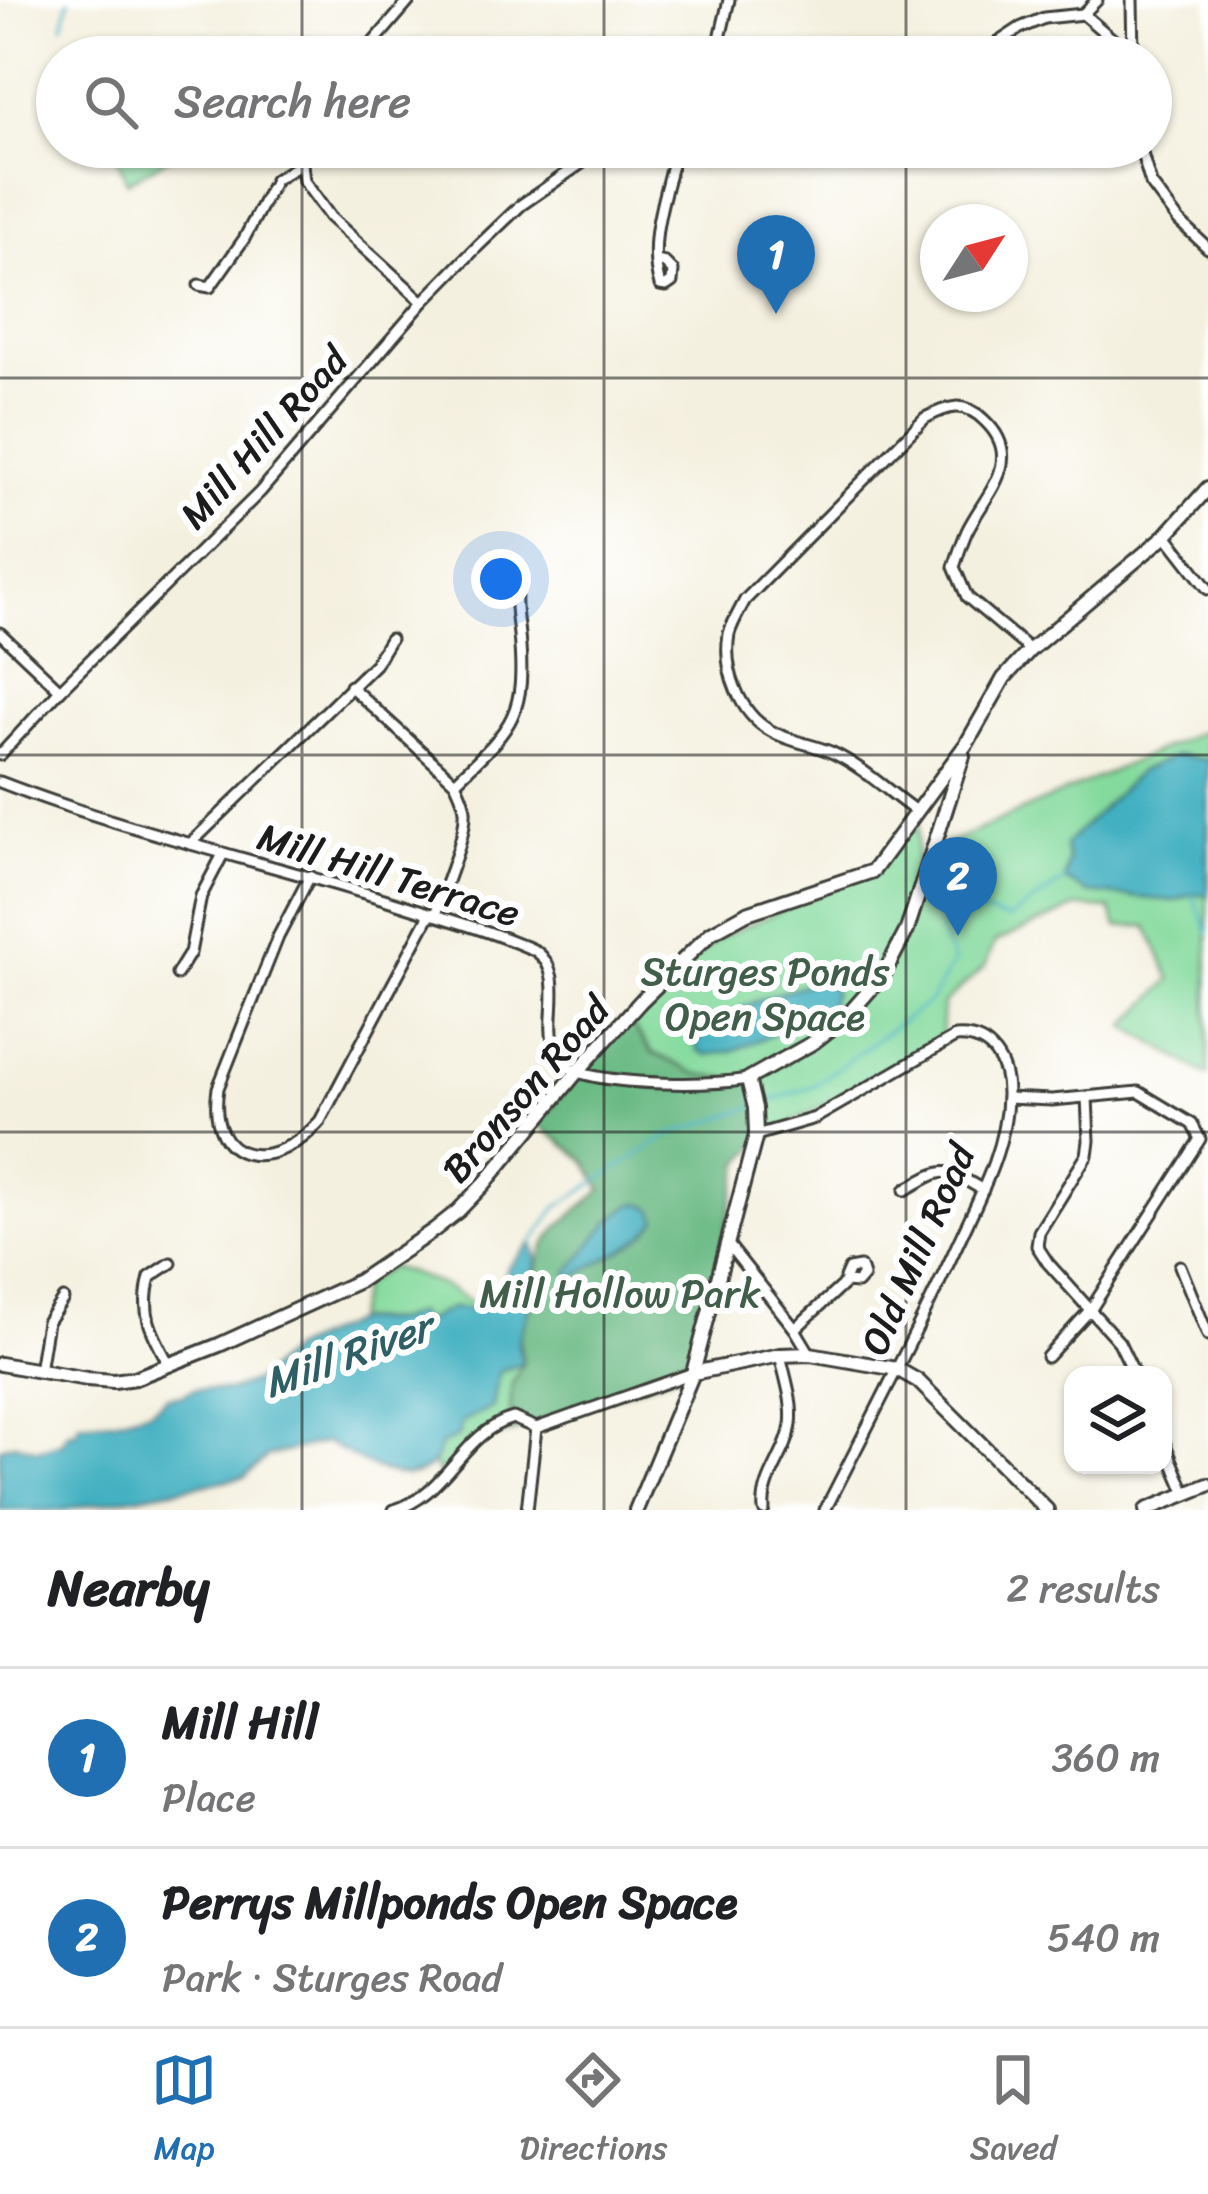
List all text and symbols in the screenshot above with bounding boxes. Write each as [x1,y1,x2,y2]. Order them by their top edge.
search box [36,36,1172,168]
text: Search here [174,62,411,142]
icon: search [78,69,144,135]
north arrow [920,204,1028,312]
pin: 1 [737,215,815,314]
street label: Mill Hill Road [161,328,367,545]
your location [471,549,531,609]
street label: Mill Hill Terrace [249,802,529,947]
pin: 2 [919,837,997,936]
park label: Sturges Ponds Open Space [641,937,890,1051]
street label: Bronson Road [423,977,629,1199]
street label: Old Mill Road [840,1130,996,1366]
park label: Mill Hollow Park [480,1259,761,1328]
water label: Mill River [253,1288,449,1420]
map controls [1064,1366,1172,1474]
button: layers [1064,1366,1172,1474]
text: Nearby [48,1543,209,1633]
text: 2 results [1006,1554,1160,1623]
text: Mill Hill [162,1683,318,1763]
text: 1 [79,1723,95,1792]
text: 360 m [1052,1723,1160,1792]
text: Place [162,1763,256,1832]
text: Perrys Millponds Open Space [162,1863,738,1943]
text: 2 [76,1903,98,1972]
text: 540 m [1047,1903,1160,1972]
text: Park · Sturges Road [162,1943,502,2012]
tab: Map [151,2047,217,2177]
tab: Directions [520,2047,667,2177]
tab: Saved [970,2047,1057,2177]

